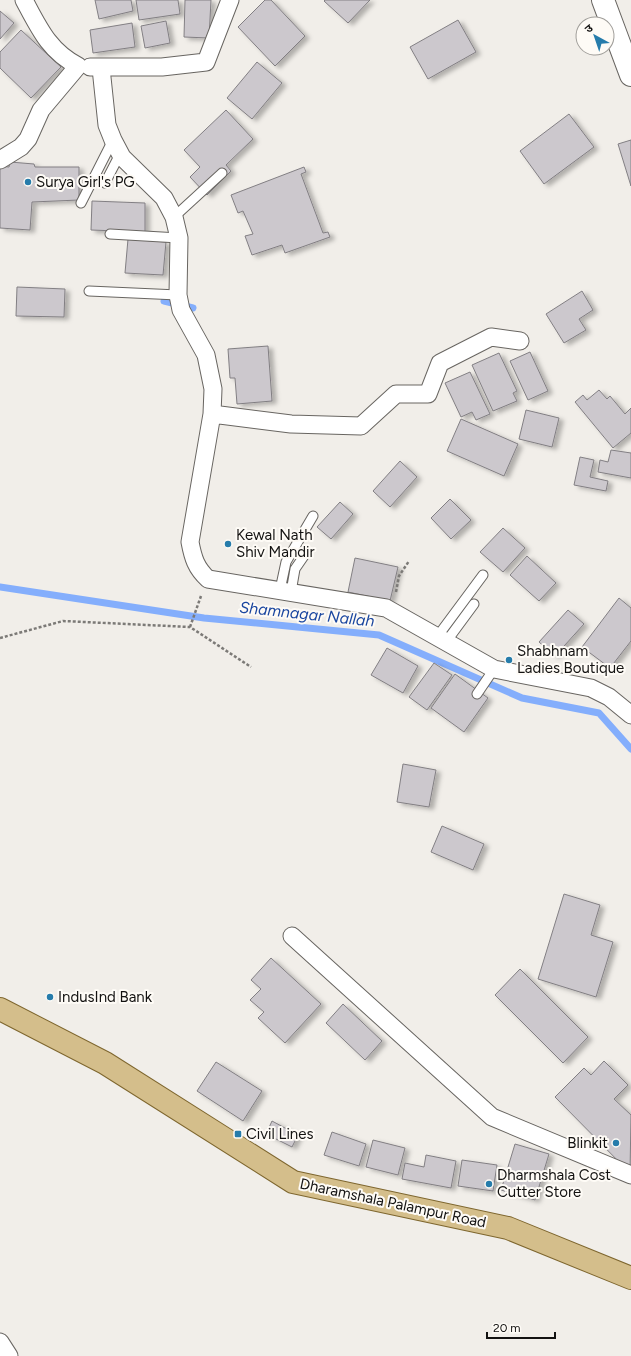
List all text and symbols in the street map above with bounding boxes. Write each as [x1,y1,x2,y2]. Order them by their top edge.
north arrow [575,16,615,56]
text: उ [582,21,596,36]
place label: Surya Girl's PG [36,173,135,191]
marker: Surya Girl's PG [23,177,33,187]
place label: Kewal Nath Shiv Mandir [236,526,315,561]
marker: Kewal Nath Shiv Mandir [223,539,233,549]
water label: Shamnagar Nallah [239,597,375,631]
place label: Shabhnam Ladies Boutique [517,642,624,677]
marker: Shabhnam Ladies Boutique [504,655,514,665]
place label: IndusInd Bank [58,988,153,1006]
marker: IndusInd Bank [45,992,55,1002]
place label: Civil Lines [246,1125,313,1143]
marker: Civil Lines [233,1129,243,1139]
place label: Blinkit [567,1134,608,1152]
marker: Blinkit [611,1138,621,1148]
place label: Dharmshala Cost Cutter Store [497,1166,611,1201]
street label: Dharamshala Palampur Road [298,1174,488,1232]
marker: Dharmshala Cost Cutter Store [484,1179,494,1189]
scale bar [487,1314,555,1340]
text: 20 m [493,1321,521,1335]

